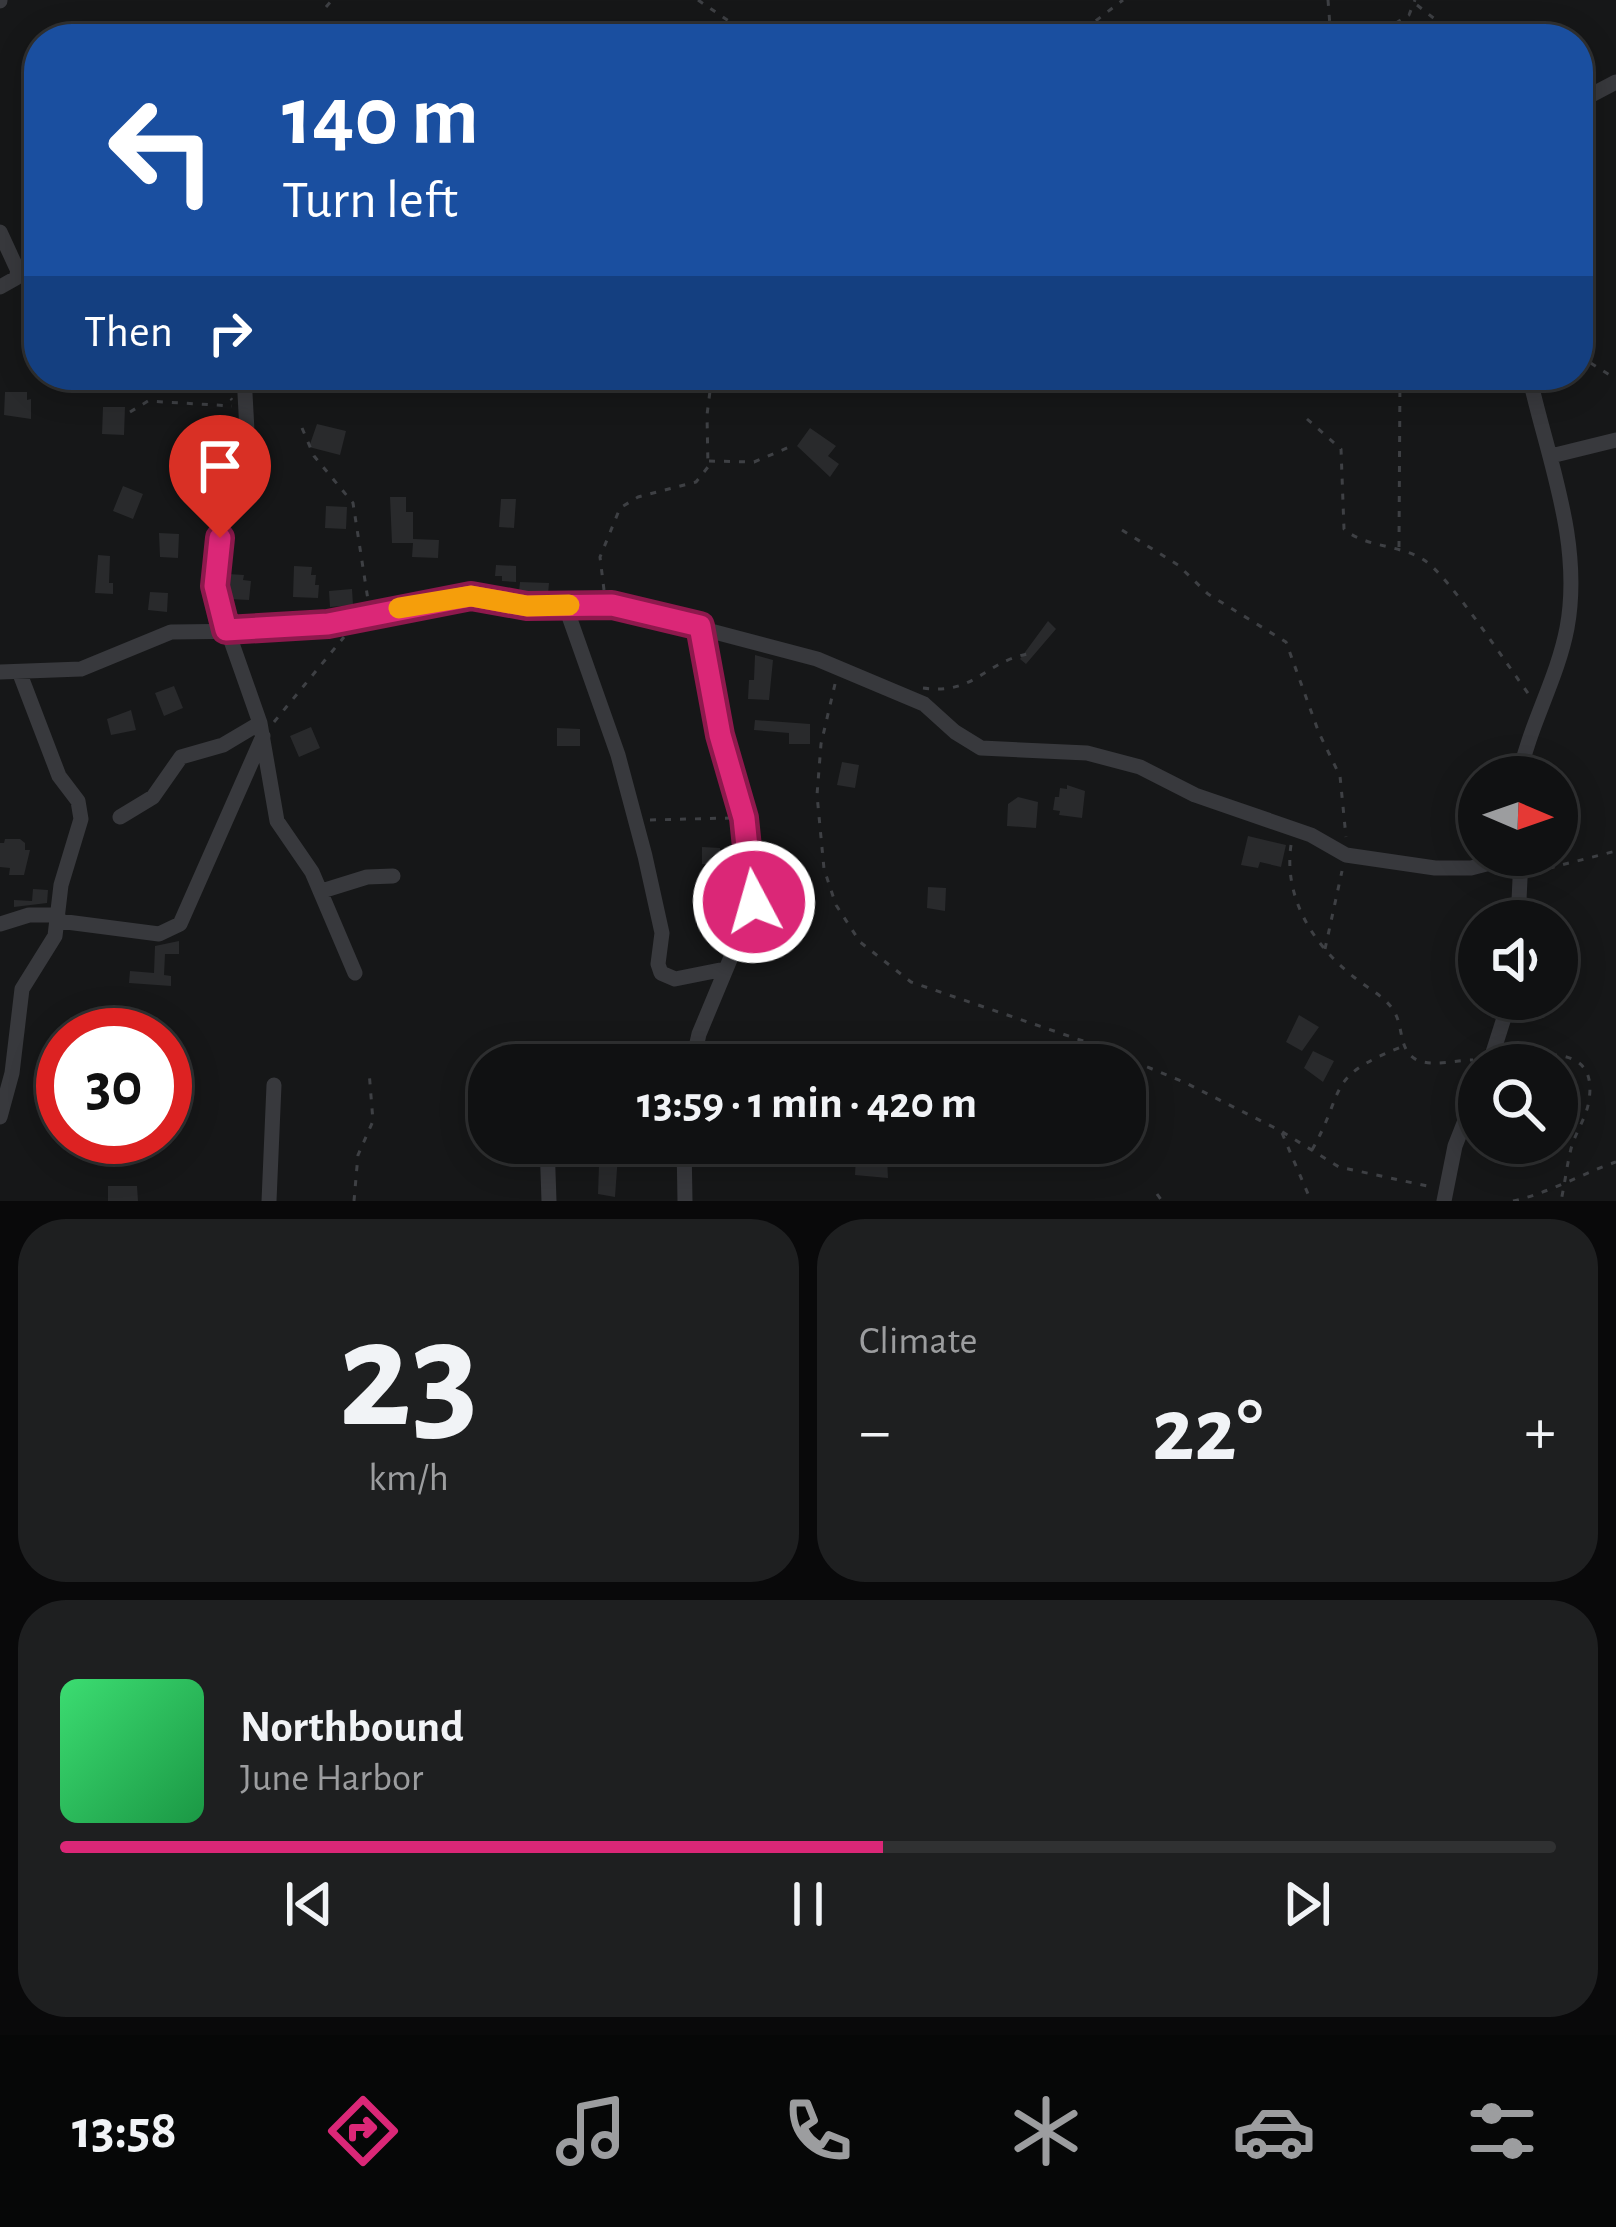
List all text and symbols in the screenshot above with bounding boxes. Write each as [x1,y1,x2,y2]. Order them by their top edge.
icon: left [84,72,240,228]
text: 140 m [282,76,479,160]
text: Turn left [282,174,458,228]
icon: right [197,300,263,366]
text: Then [84,310,173,355]
pin [169,415,271,538]
icon: arrive [187,433,253,499]
north arrow [1458,756,1578,876]
map controls [1458,756,1578,1164]
position arrow [691,839,817,965]
button: sound [1458,900,1578,1020]
speed limit sign: 30 [36,1008,192,1164]
button: search [1458,1044,1578,1164]
text: 13:59 · 1 min · 420 m [637,1081,977,1126]
text: 23 [338,1299,479,1455]
text: Climate [859,1322,977,1361]
text: 22° [1152,1387,1263,1477]
text: − [859,1399,891,1465]
text: + [1524,1399,1556,1465]
text: km/h [368,1459,449,1498]
text: Northbound [240,1705,464,1750]
text: June Harbor [240,1759,423,1798]
icon: previous [276,1871,342,1937]
icon: pause [775,1871,841,1937]
icon: next [1274,1871,1340,1937]
icon: directions [321,2089,405,2173]
icon: music [549,2089,633,2173]
icon: phone [776,2089,860,2173]
icon: climate [1004,2089,1088,2173]
icon: car [1232,2089,1316,2173]
icon: filters [1460,2089,1544,2173]
text: 13:58 [72,2104,177,2158]

